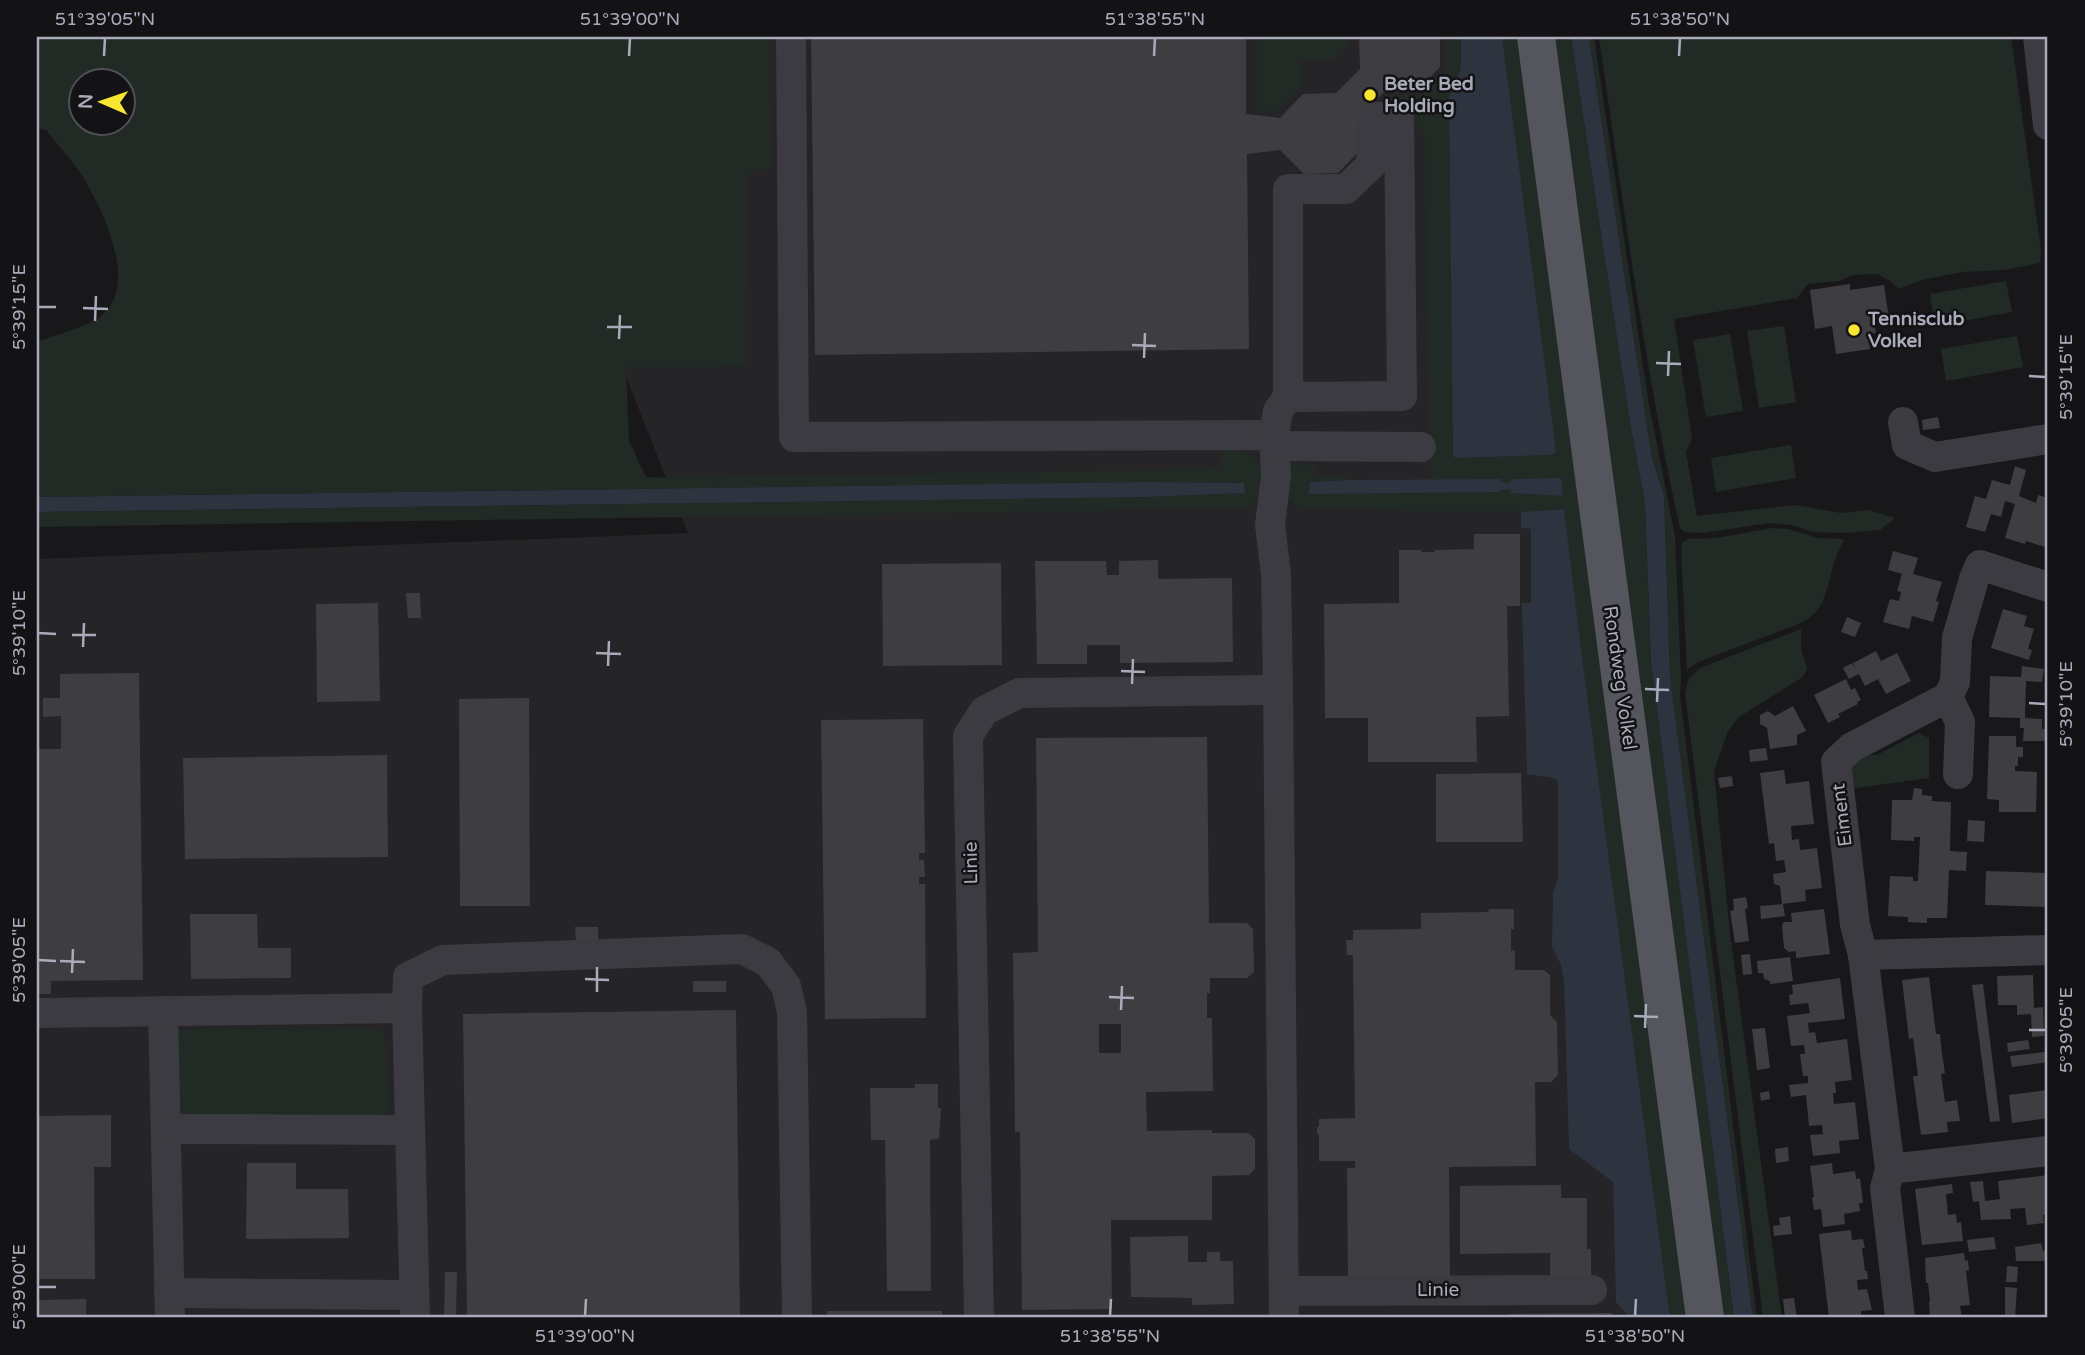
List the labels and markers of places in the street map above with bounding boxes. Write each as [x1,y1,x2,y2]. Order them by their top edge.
place label: Beter Bed Holding [1384,73,1474,118]
marker: Beter Bed Holding [1362,87,1378,103]
place label: Tennisclub Volkel [1867,308,1965,352]
marker: Tennisclub Volkel [1846,322,1862,338]

